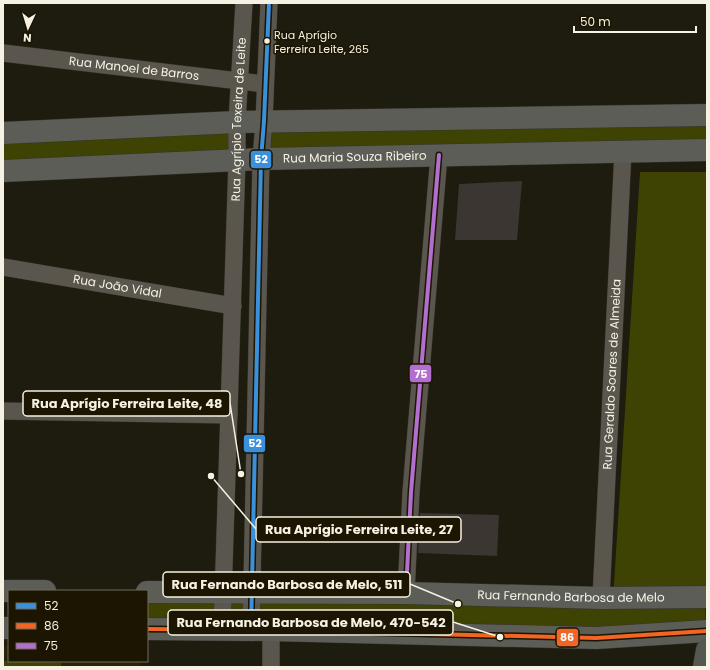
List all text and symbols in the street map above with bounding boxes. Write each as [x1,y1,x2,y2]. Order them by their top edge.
north arrow [8,8,48,48]
scale bar [574,8,696,34]
text: 50 m [580,13,611,30]
place label: Rua Aprígio Ferreira Leite, 265 [274,27,369,57]
text: N [23,30,32,46]
marker: Rua Aprígio Ferreira Leite, 265 [262,36,272,46]
street label: Rua Agrípio Texeira de Leite [227,37,250,202]
street label: Rua Manoel de Barros [68,52,200,84]
street label: Rua Maria Souza Ribeiro [283,147,427,167]
line badge: 52 [250,150,272,169]
text: 52 [254,151,268,167]
street label: Rua João Vidal [72,270,163,302]
street label: Rua Geraldo Soares de Almeida [598,279,625,470]
line badge: 75 [409,364,432,383]
text: 75 [414,366,428,382]
callout: Rua Aprígio Ferreira Leite, 48 [23,391,230,416]
text: Rua Aprígio Ferreira Leite, 48 [32,394,222,413]
line badge: 52 [243,434,266,453]
text: 52 [248,435,262,451]
callout: Rua Aprígio Ferreira Leite, 27 [256,517,461,542]
text: Rua Aprígio Ferreira Leite, 27 [265,520,453,539]
callout: Rua Fernando Barbosa de Melo, 511 [163,572,410,597]
text: Rua Fernando Barbosa de Melo, 511 [172,575,402,594]
street label: Rua Fernando Barbosa de Melo [477,586,665,606]
legend [8,590,148,662]
text: 52 [44,597,59,614]
callout: Rua Fernando Barbosa de Melo, 470-542 [168,610,453,635]
text: Rua Fernando Barbosa de Melo, 470-542 [176,613,446,632]
text: 86 [44,617,59,634]
line badge: 86 [556,628,579,647]
text: 86 [560,629,574,645]
text: 75 [44,637,58,654]

